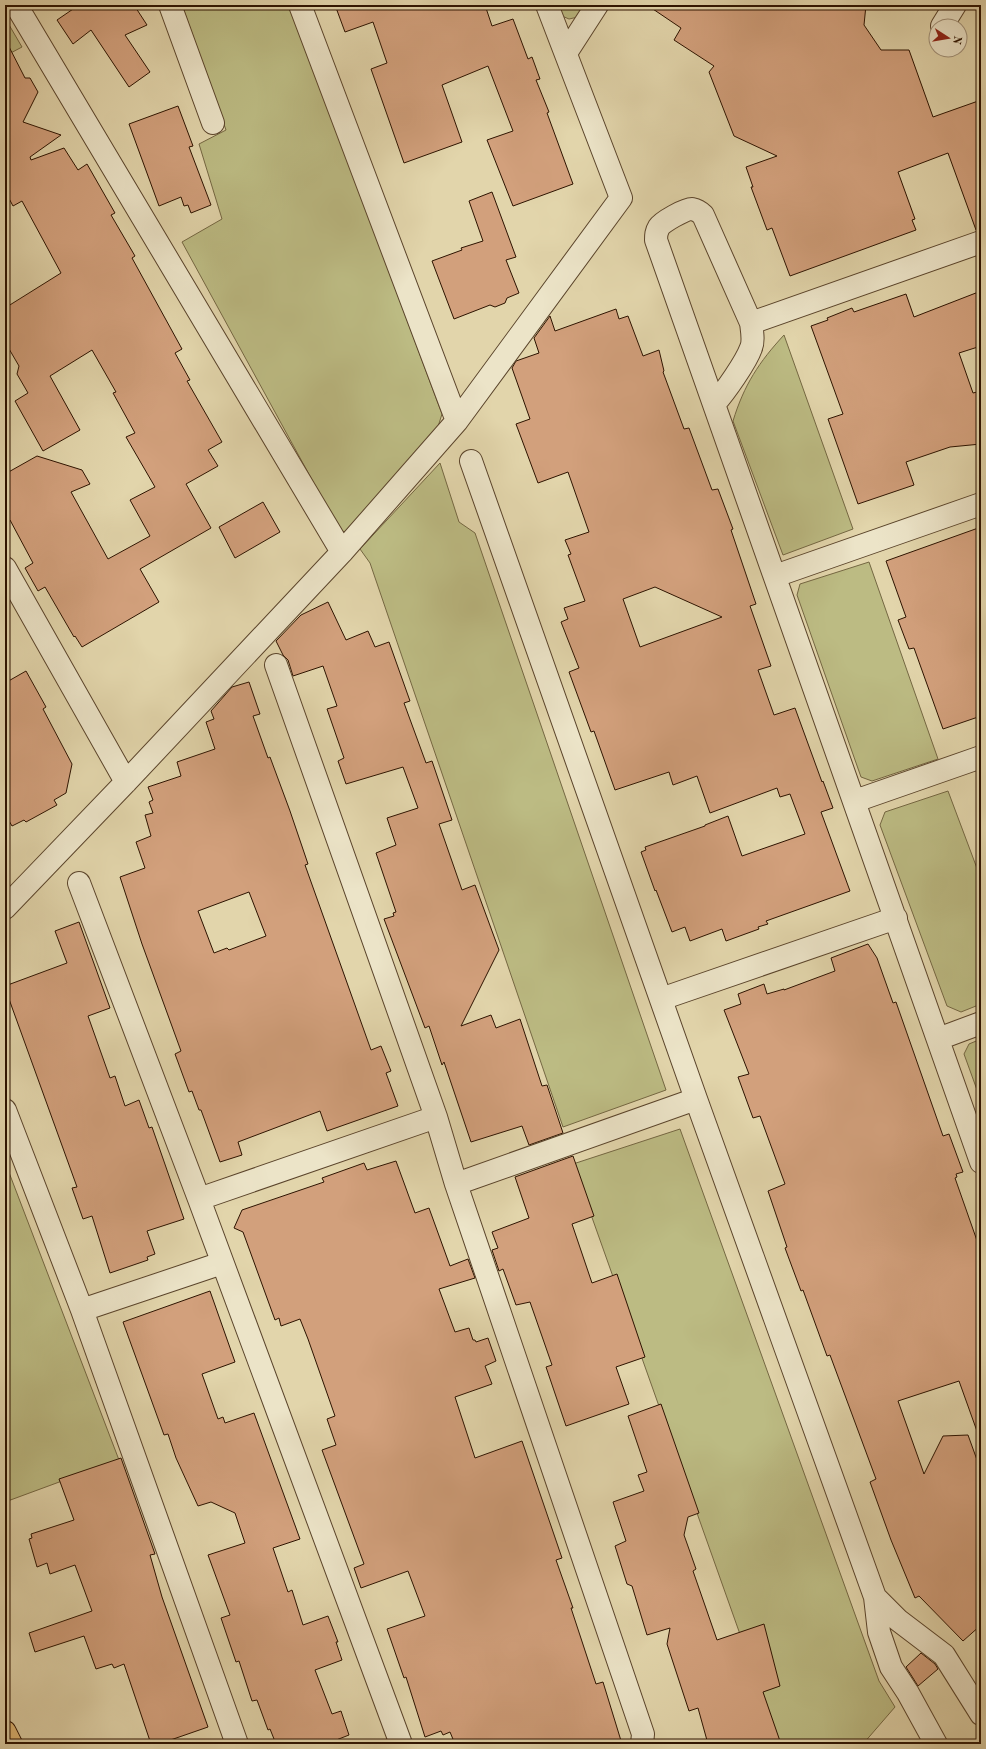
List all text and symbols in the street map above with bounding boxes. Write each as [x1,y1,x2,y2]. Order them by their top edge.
north arrow [928,18,968,58]
text: N [950,35,963,46]

